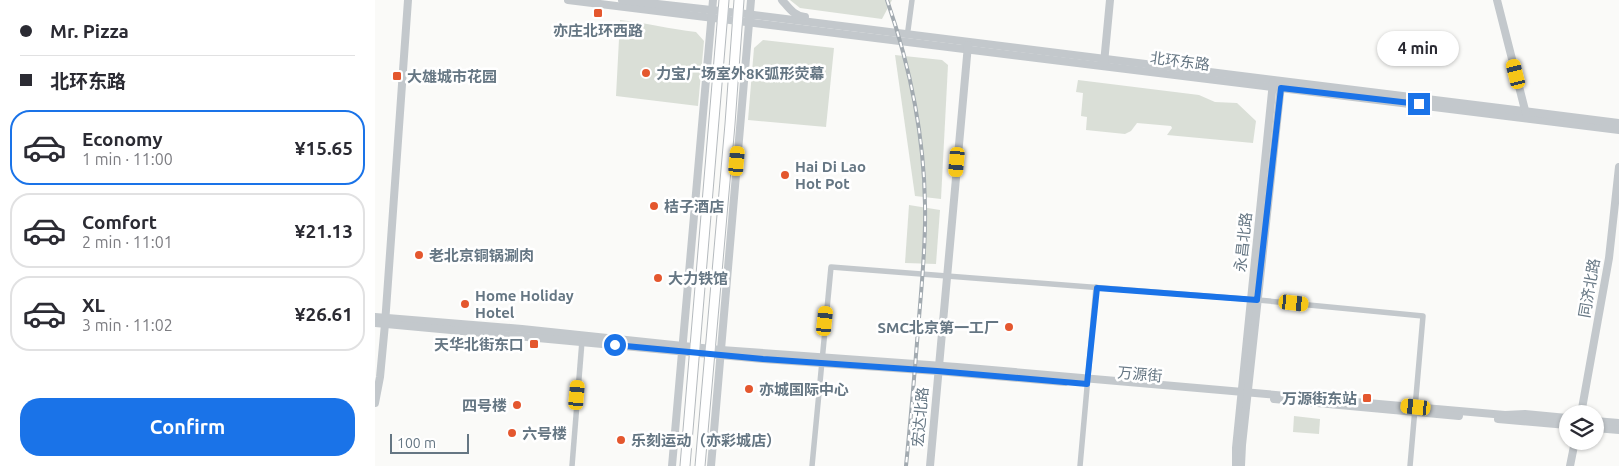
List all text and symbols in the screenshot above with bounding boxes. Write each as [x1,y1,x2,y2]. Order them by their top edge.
marker: 亦庄北环西路 [592,7,604,19]
text: Mr. Pizza [50,20,129,42]
place label: 亦庄北环西路 [553,22,643,39]
callout: 4 min [1378,32,1460,66]
text: 4 min [1398,39,1438,57]
street label: 北环东路 [1149,49,1211,73]
car [1505,58,1526,90]
place label: 力宝广场室外8K弧形荧幕 [656,65,824,82]
marker: 力宝广场室外8K弧形荧幕 [640,67,652,79]
place label: 大雄城市花园 [407,68,497,85]
text: 北环东路 [50,70,126,92]
marker: 大雄城市花园 [391,70,403,82]
route end [1408,93,1430,115]
icon: car [22,125,67,170]
text: Economy [82,128,163,150]
text: ¥15.65 [295,137,353,159]
car [728,145,745,177]
car [948,146,965,178]
text: 1 min · 11:00 [82,150,173,168]
place label: Hai Di Lao Hot Pot [795,158,866,192]
marker: Hai Di Lao Hot Pot [779,169,791,181]
place label: 桔子酒店 [664,198,724,215]
marker: 桔子酒店 [648,200,660,212]
icon: car [22,208,67,253]
text: Comfort [82,211,157,233]
street label: 永昌北路 [1231,211,1255,273]
text: ¥21.13 [295,220,353,242]
text: 2 min · 11:01 [82,233,173,251]
place label: 老北京铜锅涮肉 [429,247,534,264]
marker: 老北京铜锅涮肉 [413,249,425,261]
street label: 同济北路 [1575,257,1603,319]
place label: 大力铁馆 [668,270,728,287]
marker: 大力铁馆 [652,272,664,284]
place label: Home Holiday Hotel [475,287,574,321]
icon: car [22,291,67,336]
text: XL [82,294,105,316]
car [1278,294,1309,312]
marker: Home Holiday Hotel [459,298,471,310]
text: ¥26.61 [295,303,353,325]
car [815,305,834,337]
text: 3 min · 11:02 [82,316,173,334]
place label: SMC北京第一工厂 [878,319,999,336]
marker: SMC北京第一工厂 [1003,321,1015,333]
route start [604,334,626,356]
place label: 天华北街东口 [434,336,524,353]
marker: 天华北街东口 [528,338,540,350]
street label: 万源街 [1117,364,1163,384]
car [568,379,585,411]
place label: 亦城国际中心 [759,381,849,398]
marker: 亦城国际中心 [743,383,755,395]
street label: 宏达北路 [909,386,931,448]
place label: 万源街东站 [1282,390,1357,407]
marker: 万源街东站 [1361,392,1373,404]
place label: 四号楼 [462,397,507,414]
button: Confirm [20,398,355,456]
car [1400,398,1431,416]
marker: 四号楼 [511,399,523,411]
map controls [1559,405,1604,450]
button: layers [1559,405,1604,450]
place label: 六号楼 [522,425,567,442]
marker: 六号楼 [506,427,518,439]
scale bar [390,431,469,454]
place label: 乐刻运动（亦彩城店） [631,432,781,449]
marker: 乐刻运动（亦彩城店） [615,434,627,446]
text: 100 m [397,435,436,451]

